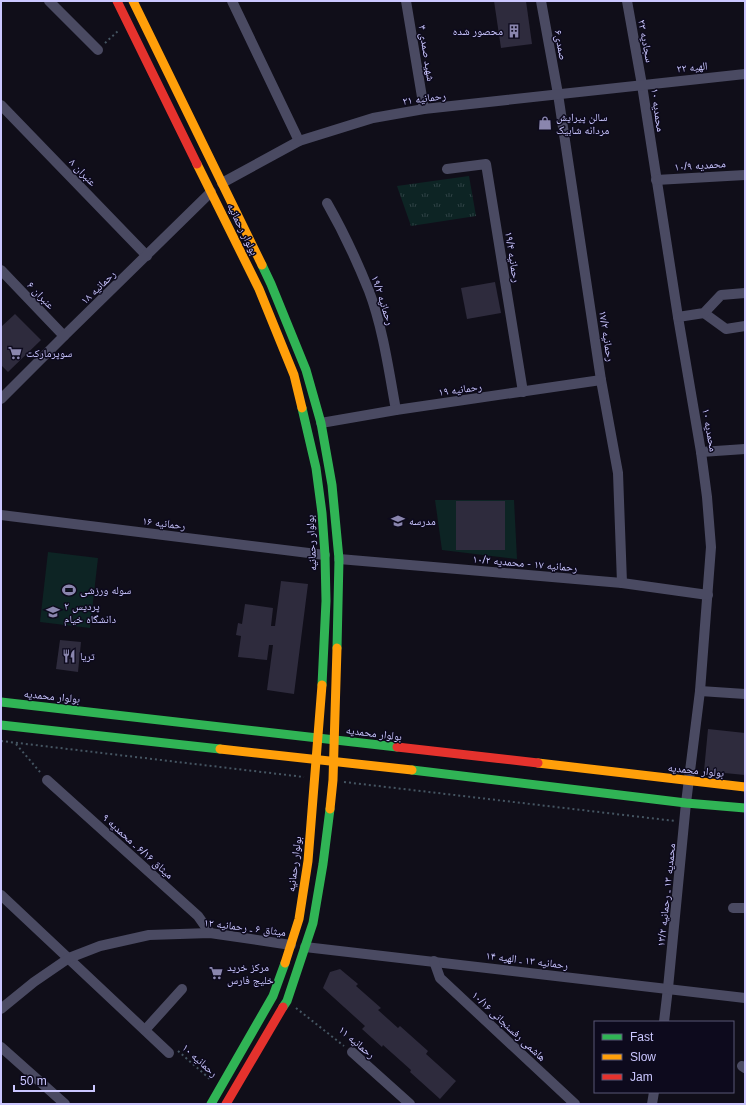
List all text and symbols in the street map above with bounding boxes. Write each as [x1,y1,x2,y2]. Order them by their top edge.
street label: سجادیه ۲۳ [636,18,656,64]
building icon: محصور شده [506,23,522,39]
street label: شهید صمدی ۴ [416,24,437,82]
place label: محصور شده [453,25,503,37]
street label: صمدی۶ [551,29,570,61]
street label: الهیه ۲۲ [676,59,708,75]
street label: محمدیه ۱۰ [649,87,667,133]
street label: رحمانیه ۲۱ [402,89,446,107]
place label: سالن پیرایش مردانه شابیک [556,111,609,136]
shop icon: سالن پیرایش مردانه شابیک [537,115,553,131]
street label: عنبران ۸ [66,156,99,189]
street label: محمدیه ۱۰/۹ [674,157,726,173]
street label: بولوار رحمانیه [225,201,261,257]
street label: رحمانیه ۱۹/۴ [503,231,523,283]
street label: رحمانیه ۱۸ [78,268,118,307]
street label: رحمانیه ۱۹/۲ [369,274,397,326]
street label: عنبران ۶ [24,279,57,312]
street label: رحمانیه ۱۷/۲ [597,310,617,362]
supermarket icon: سوپرمارکت [7,345,23,361]
place label: سوپرمارکت [26,347,72,360]
street label: رحمانیه ۱۹ [438,380,482,398]
street label: محمدیه ۱۰ [700,407,720,453]
school or university icon: مدرسه [390,513,406,529]
street label: رحمانیه ۱۶ [142,514,186,532]
street label: بولوار رحمانیه [304,515,319,571]
place label: مدرسه [409,515,436,527]
street label: رحمانیه ۱۷ - محمدیه ۱۰/۲ [472,552,578,574]
sports icon: سوله ورزشی [61,582,77,598]
place label: سوله ورزشی [80,584,131,597]
place label: پردیس ۲ دانشگاه خیام [64,600,116,626]
school or university icon: پردیس ۲ دانشگاه خیام [45,604,61,620]
restaurant icon: تریا [61,648,77,664]
place label: تریا [80,650,96,662]
street label: بولوار محمدیه [23,687,81,705]
street label: بولوار محمدیه [345,724,403,743]
street label: بولوار محمدیه [667,761,725,779]
street label: میثاق ۶/۱۶ ـ محمدیه ۹ [99,811,176,882]
street label: بولوار رحمانیه [285,835,304,893]
street label: محمدیه ۱۳ ـ رحمانیه ۱۳/۲ [655,843,678,947]
street label: میثاق ۶ ـ رحمانیه ۱۲ [203,916,287,939]
street label: رحمانیه ۱۳ ـ الهیه ۱۴ [485,949,569,971]
place label: مرکز خرید خلیج فارس [227,961,274,987]
supermarket icon: مرکز خرید خلیج فارس [208,965,224,981]
street label: هاشمی رفسنجانی ۱۰/۱۶ [469,989,549,1064]
legend [594,1021,734,1093]
street label: رحمانیه ۱۱ [336,1023,378,1061]
text: Fast [630,1030,654,1044]
street label: رحمانیه ۱۰ [180,1041,220,1079]
text: Slow [630,1050,656,1064]
scale bar [14,1067,94,1093]
text: Jam [630,1070,653,1084]
text: 50 m [20,1074,47,1088]

